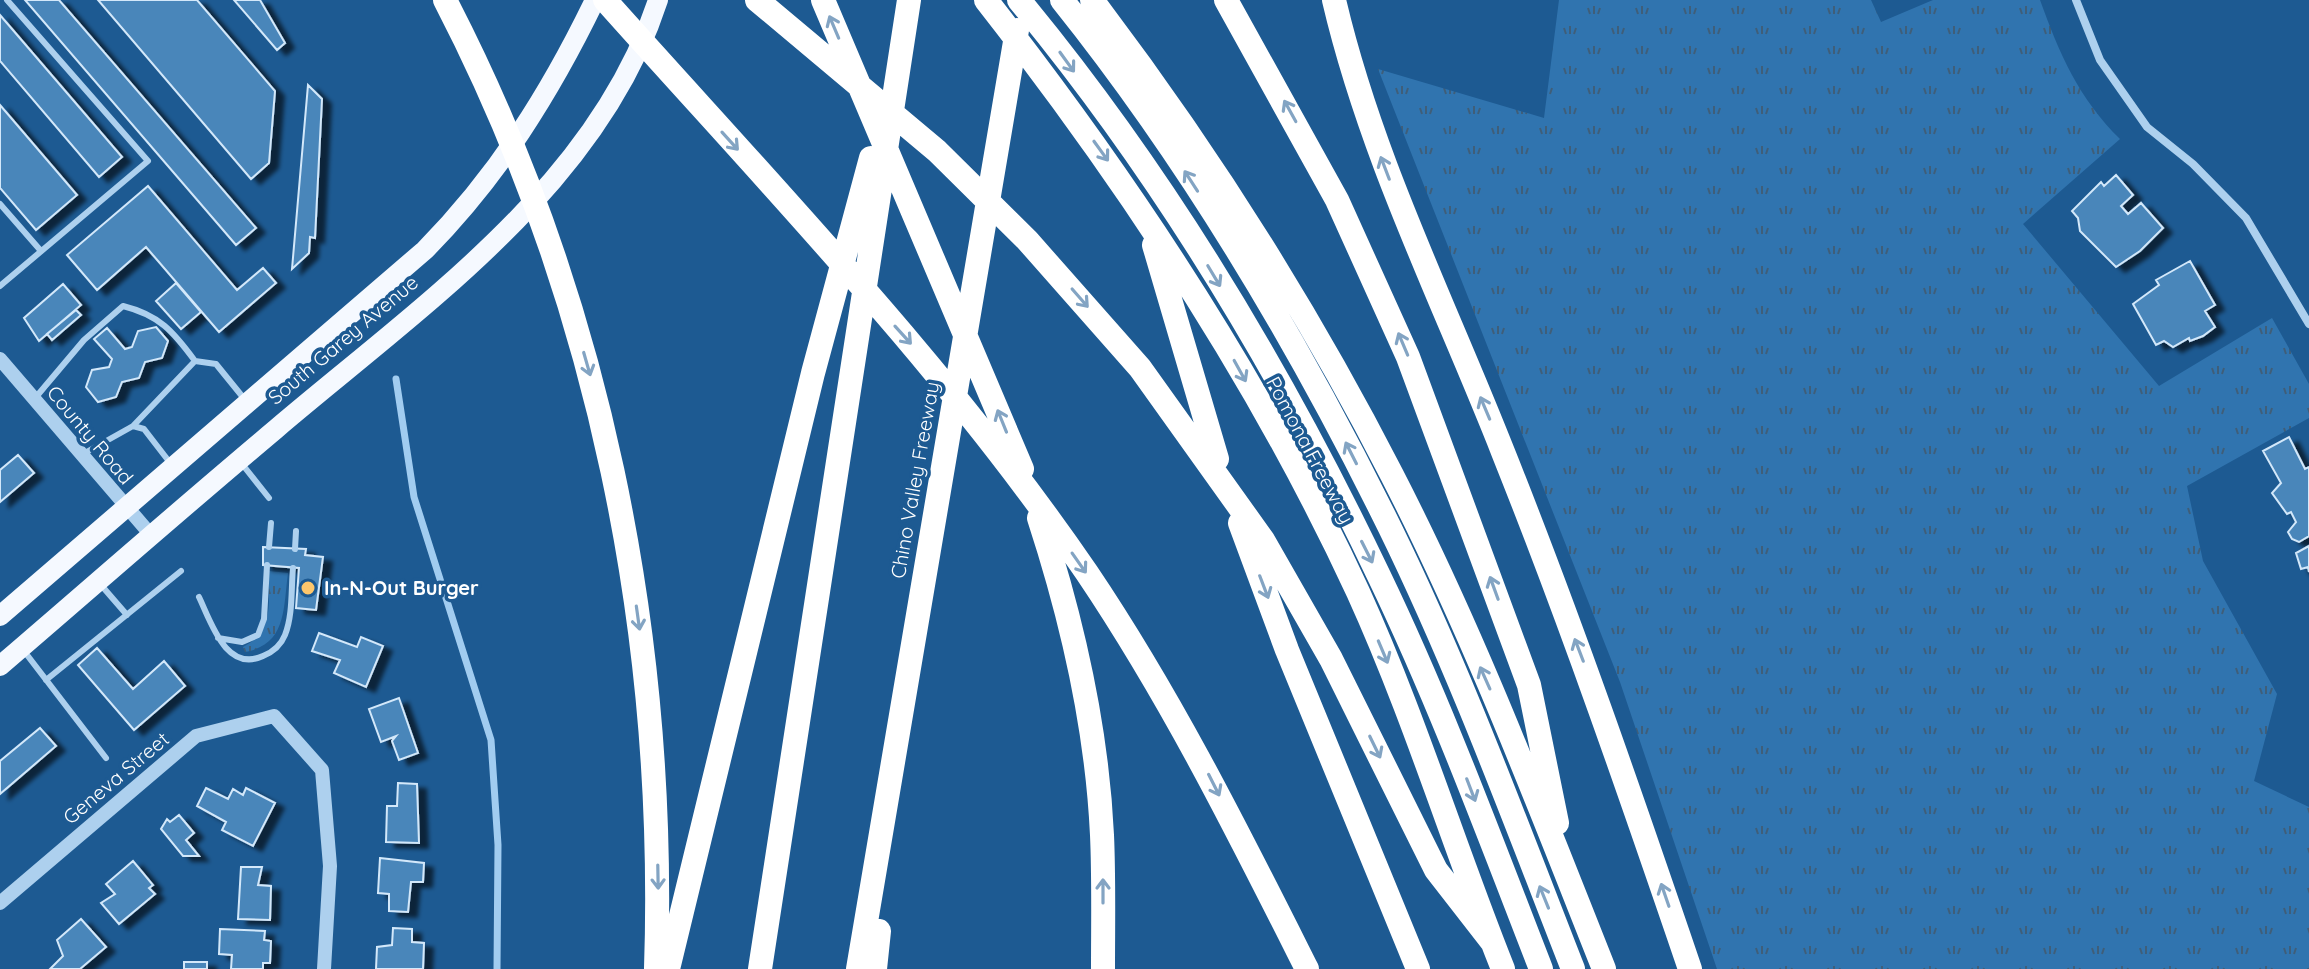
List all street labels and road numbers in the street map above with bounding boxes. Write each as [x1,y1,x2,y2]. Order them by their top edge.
street label: South Garey Avenue [263,270,423,410]
street label: Pomona Freeway [1261,372,1360,528]
street label: Chino Valley Freeway [885,379,944,580]
street label: County Road [42,380,139,489]
street label: Geneva Street [58,726,174,829]

